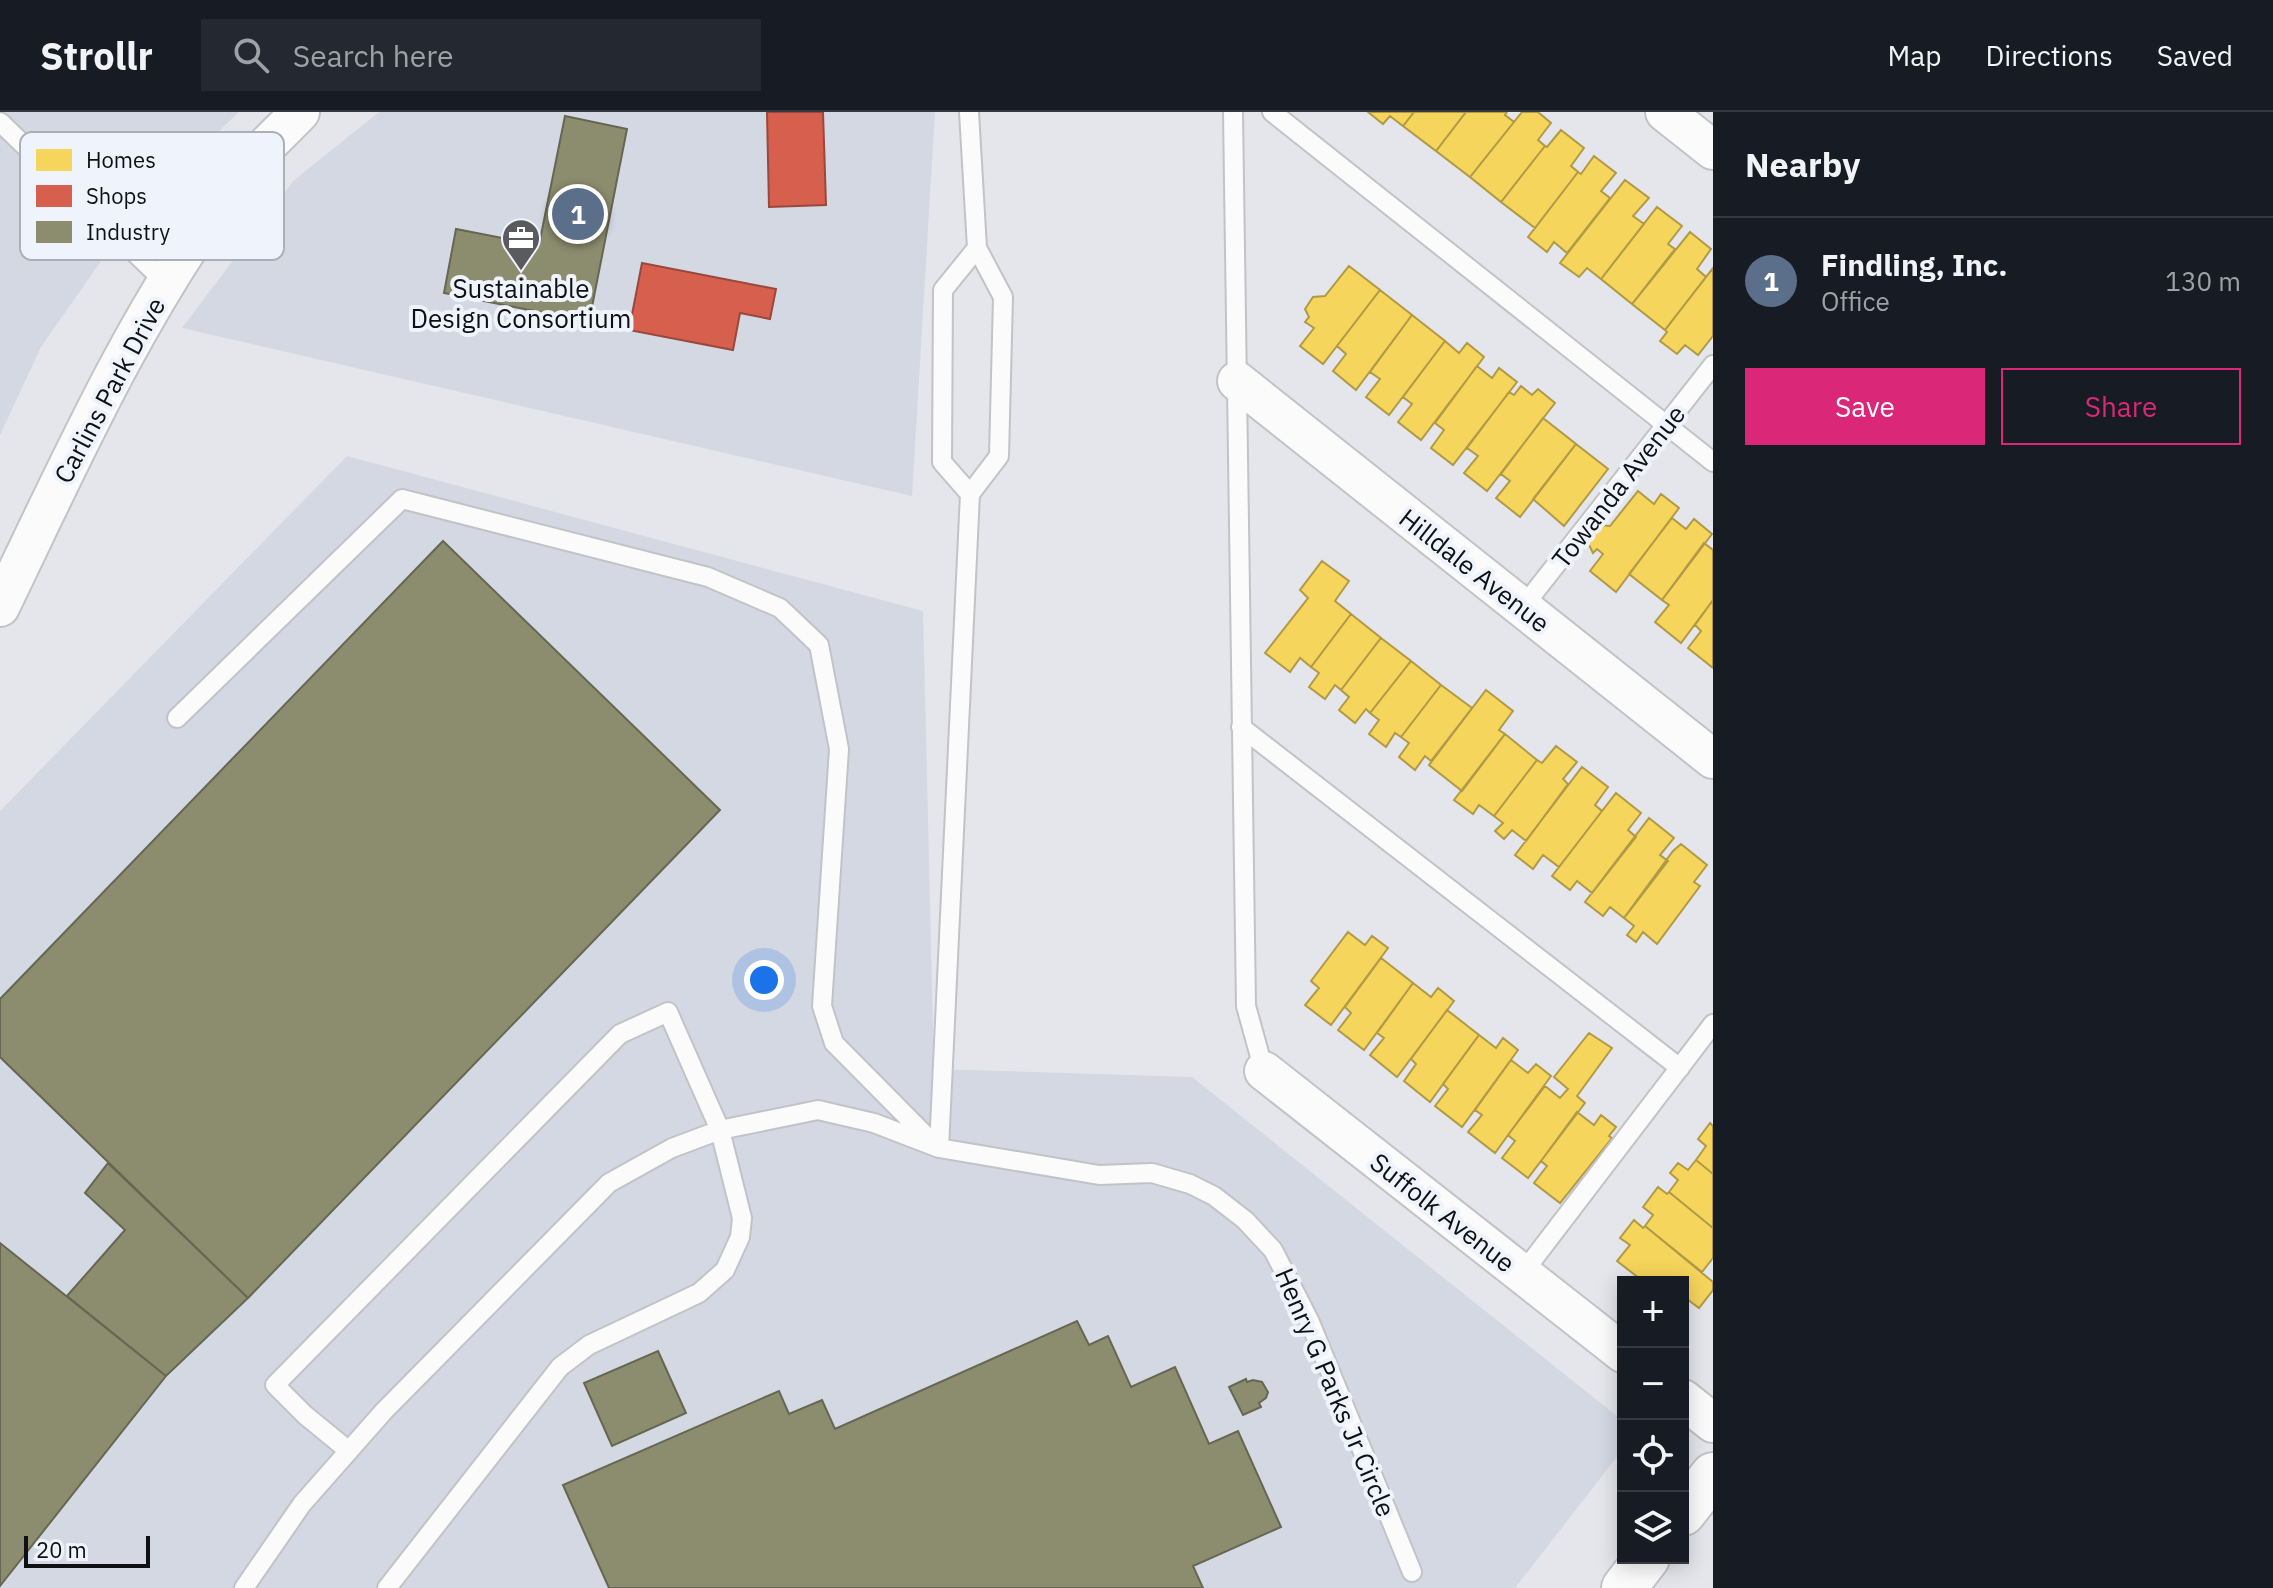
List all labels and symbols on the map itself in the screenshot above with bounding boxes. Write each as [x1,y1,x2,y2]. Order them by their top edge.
legend [20,132,284,260]
text: Homes [86,145,156,174]
text: Shops [86,181,147,210]
pin: 1 [552,184,604,244]
text: Industry [86,217,170,246]
office icon: Sustainable Design Consortium [500,217,542,272]
place label: Sustainable Design Consortium [411,271,631,335]
street label: Carlins Park Drive [46,291,172,489]
street label: Towanda Avenue [1544,398,1692,574]
street label: Hilldale Avenue [1393,501,1557,639]
your location [744,960,784,1000]
street label: Suffolk Avenue [1364,1145,1522,1279]
street label: Henry G Parks Jr Circle [1268,1262,1404,1522]
scale bar [24,1532,150,1568]

